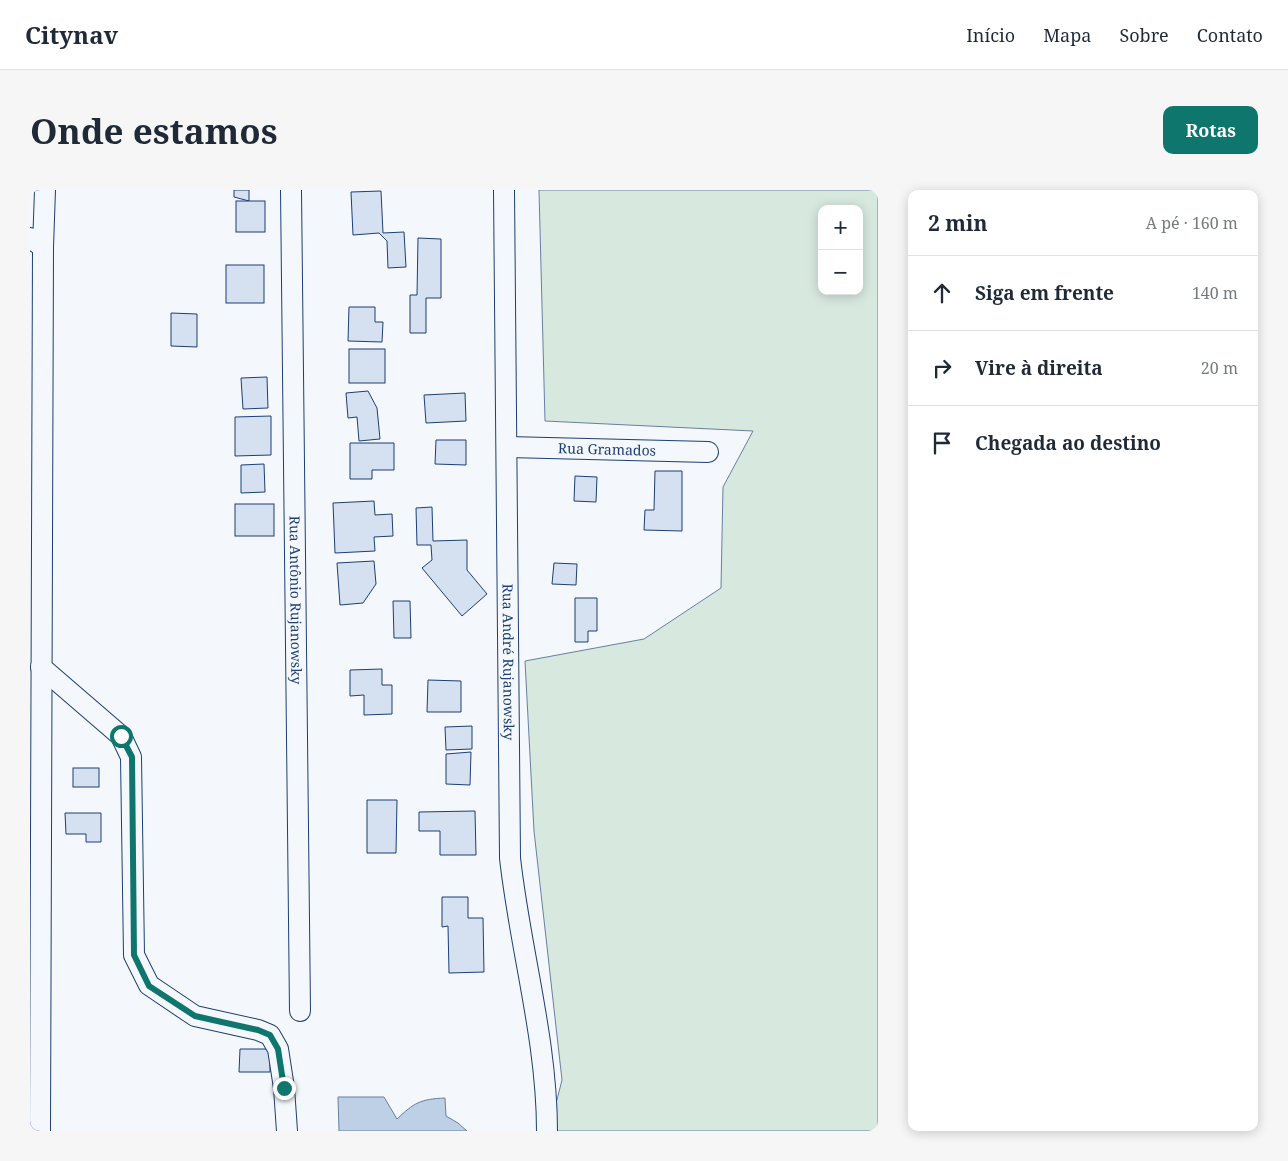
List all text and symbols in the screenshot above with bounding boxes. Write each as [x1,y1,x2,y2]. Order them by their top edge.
text: Citynav [25,18,118,51]
text: Início [966,23,1015,47]
text: Mapa [1043,23,1091,47]
text: Sobre [1119,23,1169,47]
text: Contato [1197,23,1263,47]
button: Rotas [1163,106,1258,154]
text: Onde estamos [30,107,278,154]
map controls [818,205,863,295]
button: + [818,205,863,250]
text: 2 min [928,209,987,237]
text: A pé · 160 m [1146,212,1238,234]
button: − [818,250,863,295]
icon: ahead [928,279,956,307]
text: Siga em frente [975,280,1114,306]
text: 140 m [1192,282,1238,304]
icon: right [928,354,956,382]
text: Vire à direita [975,355,1103,381]
text: 20 m [1201,357,1238,379]
icon: arrive [928,429,956,457]
text: Chegada ao destino [975,430,1161,456]
street label: Rua Gramados [558,438,656,460]
street label: Rua Antônio Rujanowsky [286,516,306,684]
street label: Rua André Rujanowsky [499,584,519,740]
route start [110,725,133,748]
route end [273,1077,296,1100]

